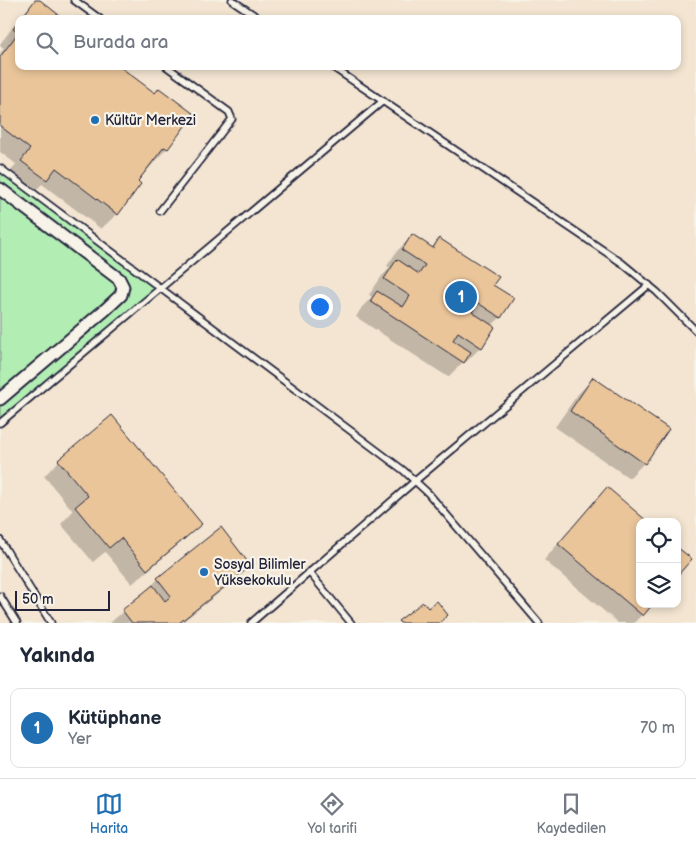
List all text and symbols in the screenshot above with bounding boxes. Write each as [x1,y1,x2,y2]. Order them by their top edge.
search box [15,15,681,70]
icon: search [33,29,61,57]
text: Burada ara [73,31,169,54]
place label: Kültür Merkezi [105,112,196,129]
marker: Kültür Merkezi [89,114,101,126]
pin: 1 [445,278,477,316]
your location [307,294,333,320]
map controls [636,518,681,608]
button: locate [636,518,681,563]
place label: Sosyal Bilimler Yüksekokulu [213,556,306,589]
button: layers [636,563,681,608]
marker: Sosyal Bilimler Yüksekokulu [198,566,210,578]
scale bar [15,588,110,611]
text: 50 m [22,591,54,608]
text: Yakında [20,643,95,668]
text: Kütüphane [68,707,161,730]
text: 1 [34,719,40,738]
text: 70 m [640,719,675,738]
text: Yer [68,730,91,749]
tab: Harita [90,790,128,837]
tab: Yol tarifi [308,790,357,837]
tab: Kaydedilen [537,790,606,837]

